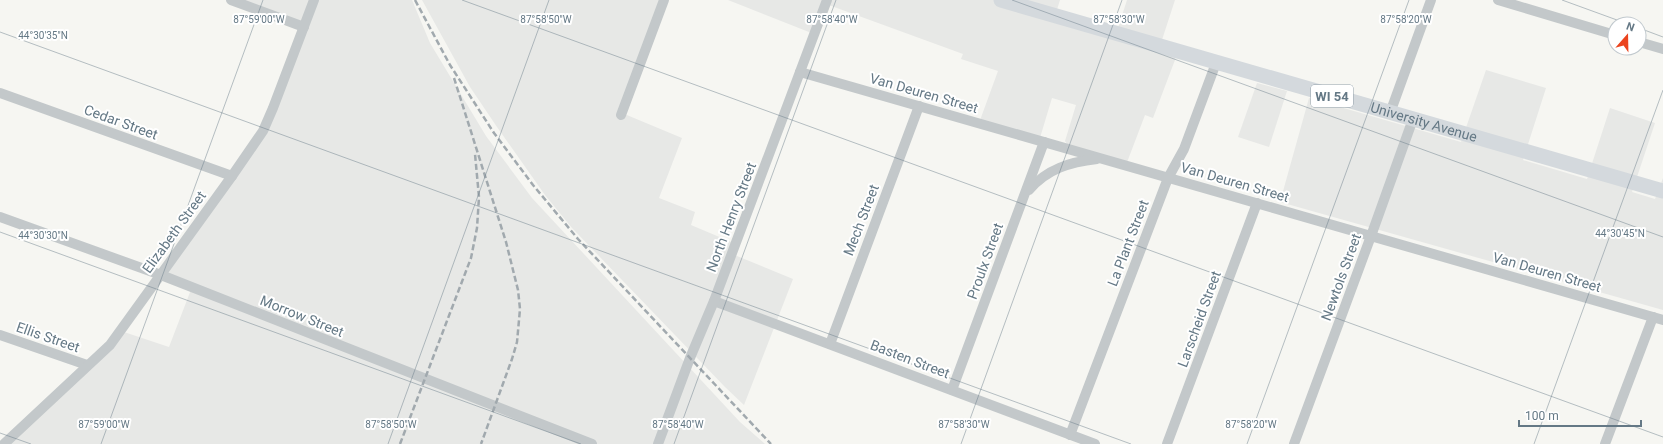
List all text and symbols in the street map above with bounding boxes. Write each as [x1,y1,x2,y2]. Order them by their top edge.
text: 87°59'00"W [233,14,285,25]
text: 87°58'50"W [520,14,572,25]
text: 87°58'40"W [806,14,858,25]
text: 87°58'30"W [1093,14,1145,25]
text: 87°58'20"W [1380,14,1432,25]
north arrow [1607,16,1647,56]
text: N [1624,20,1636,35]
text: 44°30'35"N [18,30,68,41]
street label: Van Deuren Street [868,70,980,116]
road number: WI 54 [1311,85,1353,107]
street label: University Avenue [1369,99,1479,145]
street label: Cedar Street [82,101,160,143]
street label: Van Deuren Street [1179,159,1291,205]
street label: North Henry Street [703,160,759,274]
street label: Mech Street [840,182,882,258]
street label: Elizabeth Street [139,188,209,276]
street label: La Plant Street [1104,197,1152,288]
street label: Proulx Street [964,220,1006,301]
text: 44°30'45"N [1595,228,1645,239]
text: 44°30'30"N [18,230,68,241]
street label: Newtols Street [1318,231,1364,323]
street label: Van Deuren Street [1491,249,1603,295]
street label: Larscheid Street [1174,268,1224,369]
street label: Morrow Street [258,292,346,340]
street label: Ellis Street [14,319,82,355]
street label: Basten Street [868,337,952,382]
scale bar [1519,402,1641,428]
text: 100 m [1525,409,1559,423]
text: 87°59'00"W [78,419,130,430]
text: 87°58'50"W [365,419,417,430]
text: 87°58'40"W [652,419,704,430]
text: 87°58'30"W [938,419,990,430]
text: 87°58'20"W [1225,419,1277,430]

